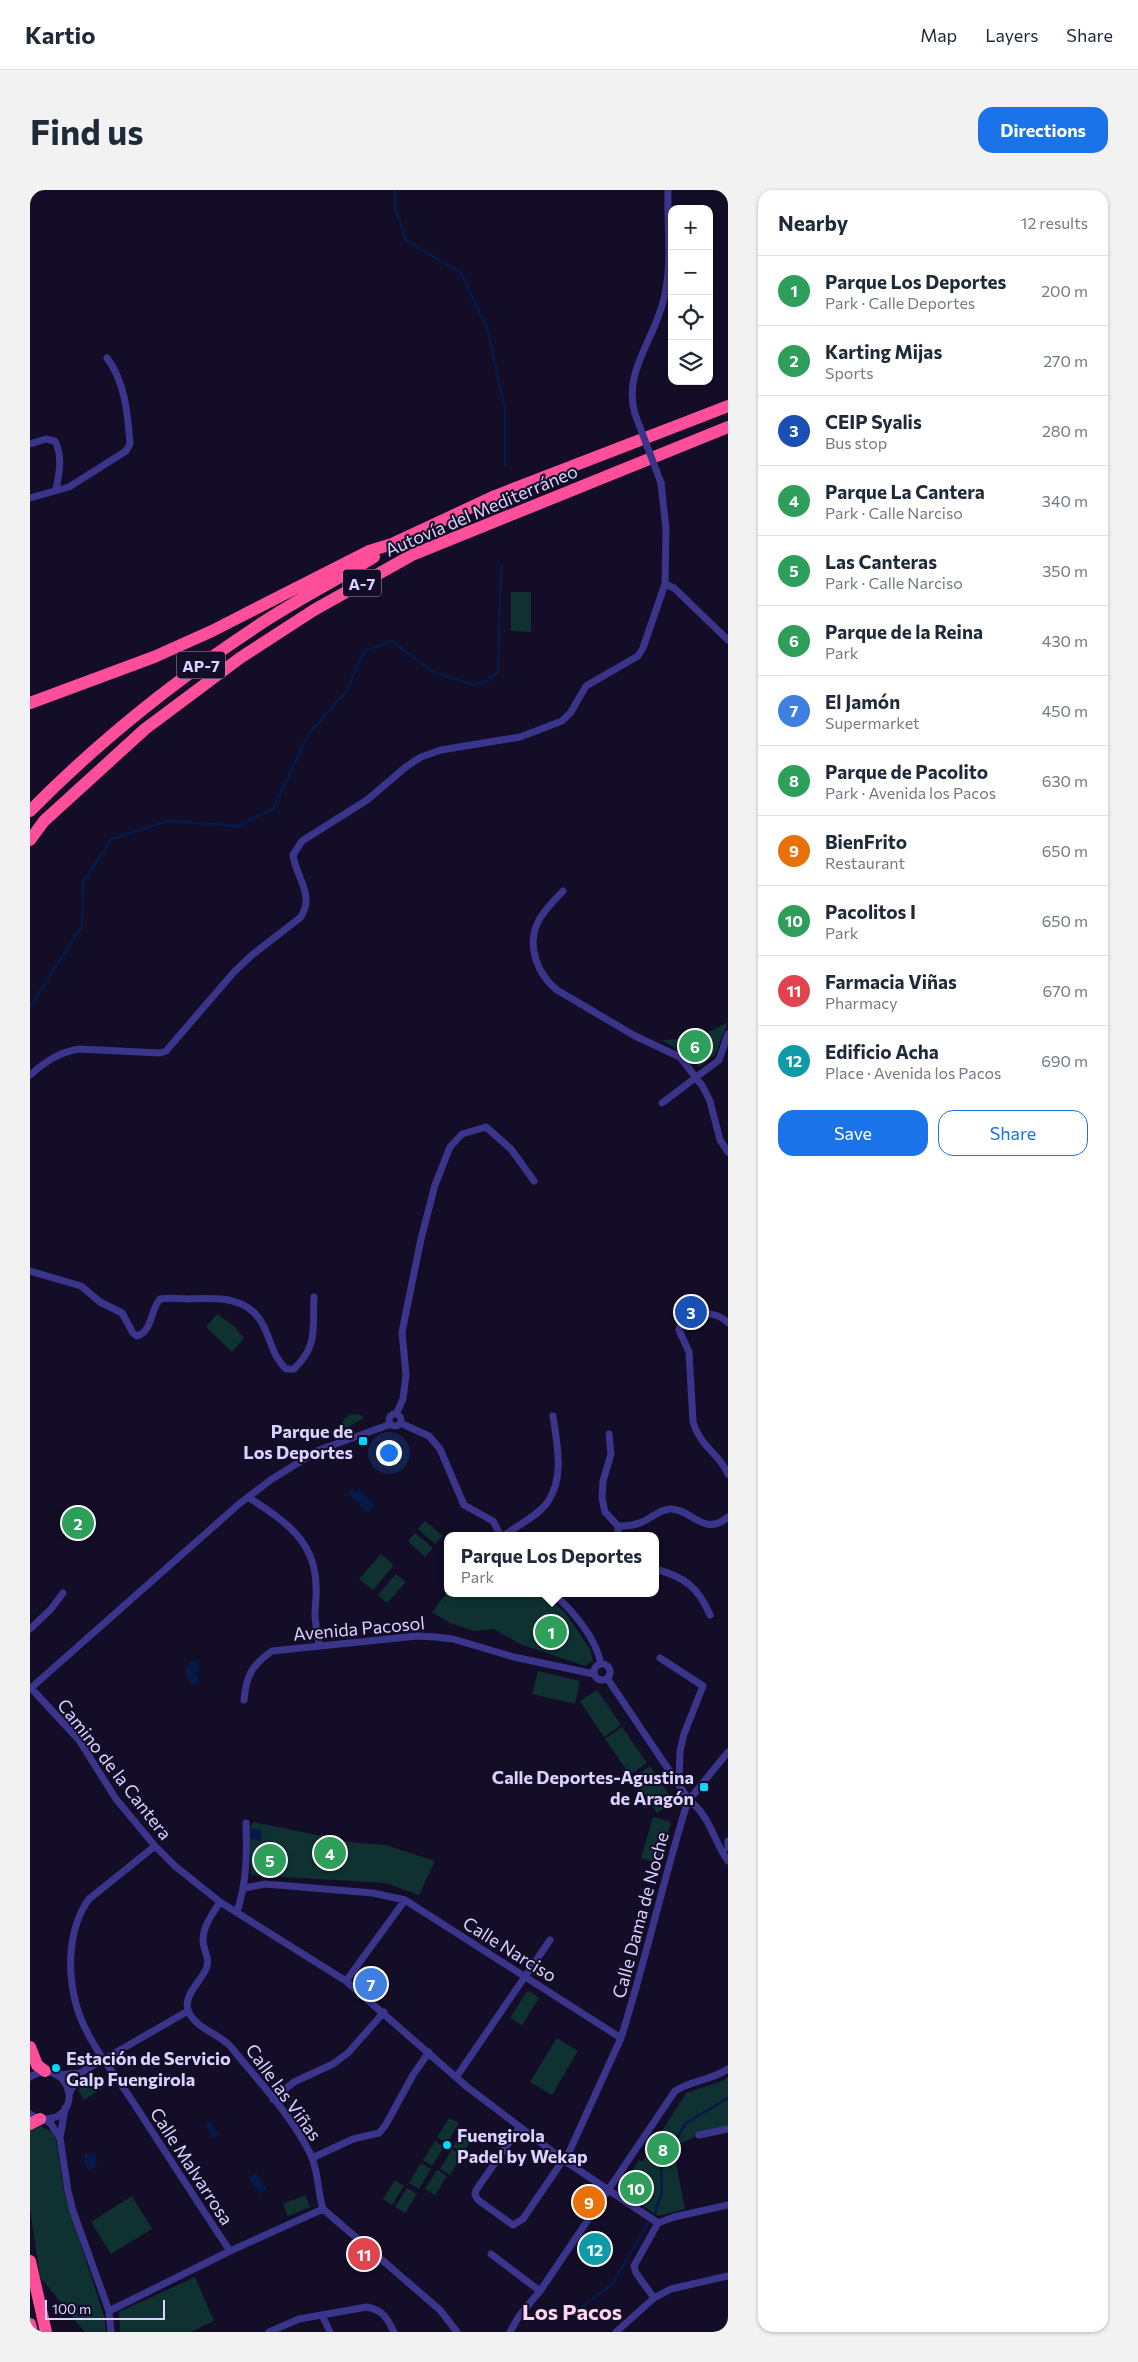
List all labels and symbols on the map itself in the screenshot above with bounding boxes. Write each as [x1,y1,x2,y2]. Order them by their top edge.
street label: Autovía del Mediterráneo [381,459,581,561]
road number: A-7 [343,569,381,596]
road number: AP-7 [177,652,225,678]
pin: 6 [679,1027,711,1065]
pin: 3 [675,1293,707,1331]
place label: Parque de Los Deportes [243,1420,353,1463]
marker: Parque de Los Deportes [357,1435,369,1447]
your location [376,1440,402,1466]
pin: 2 [62,1504,94,1542]
street label: Avenida Pacosol [292,1611,426,1645]
pin: 1 [535,1613,567,1651]
street label: Camino de la Cantera [53,1694,177,1844]
place label: Calle Deportes-Agustina de Aragón [492,1766,694,1809]
marker: Calle Deportes-Agustina de Aragón [698,1781,710,1793]
street label: Calle Dama de Noche [607,1829,673,2001]
pin: 4 [314,1834,346,1872]
pin: 5 [254,1841,286,1879]
street label: Calle Narciso [459,1912,561,1986]
pin: 7 [355,1965,387,2003]
street label: Calle las Viñas [241,2039,327,2145]
place label: Estación de Servicio Galp Fuengirola [66,2047,231,2090]
marker: Estación de Servicio Galp Fuengirola [50,2062,62,2074]
street label: Calle Malvarrosa [146,2103,238,2229]
place label: Fuengirola Padel by Wekap [457,2124,588,2167]
pin: 8 [647,2130,679,2168]
marker: Fuengirola Padel by Wekap [441,2139,453,2151]
pin: 10 [620,2169,652,2207]
pin: 9 [573,2183,605,2221]
pin: 12 [579,2230,611,2268]
pin: 11 [348,2235,380,2273]
scale bar [45,2297,165,2320]
district label: Los Pacos [522,2298,622,2325]

